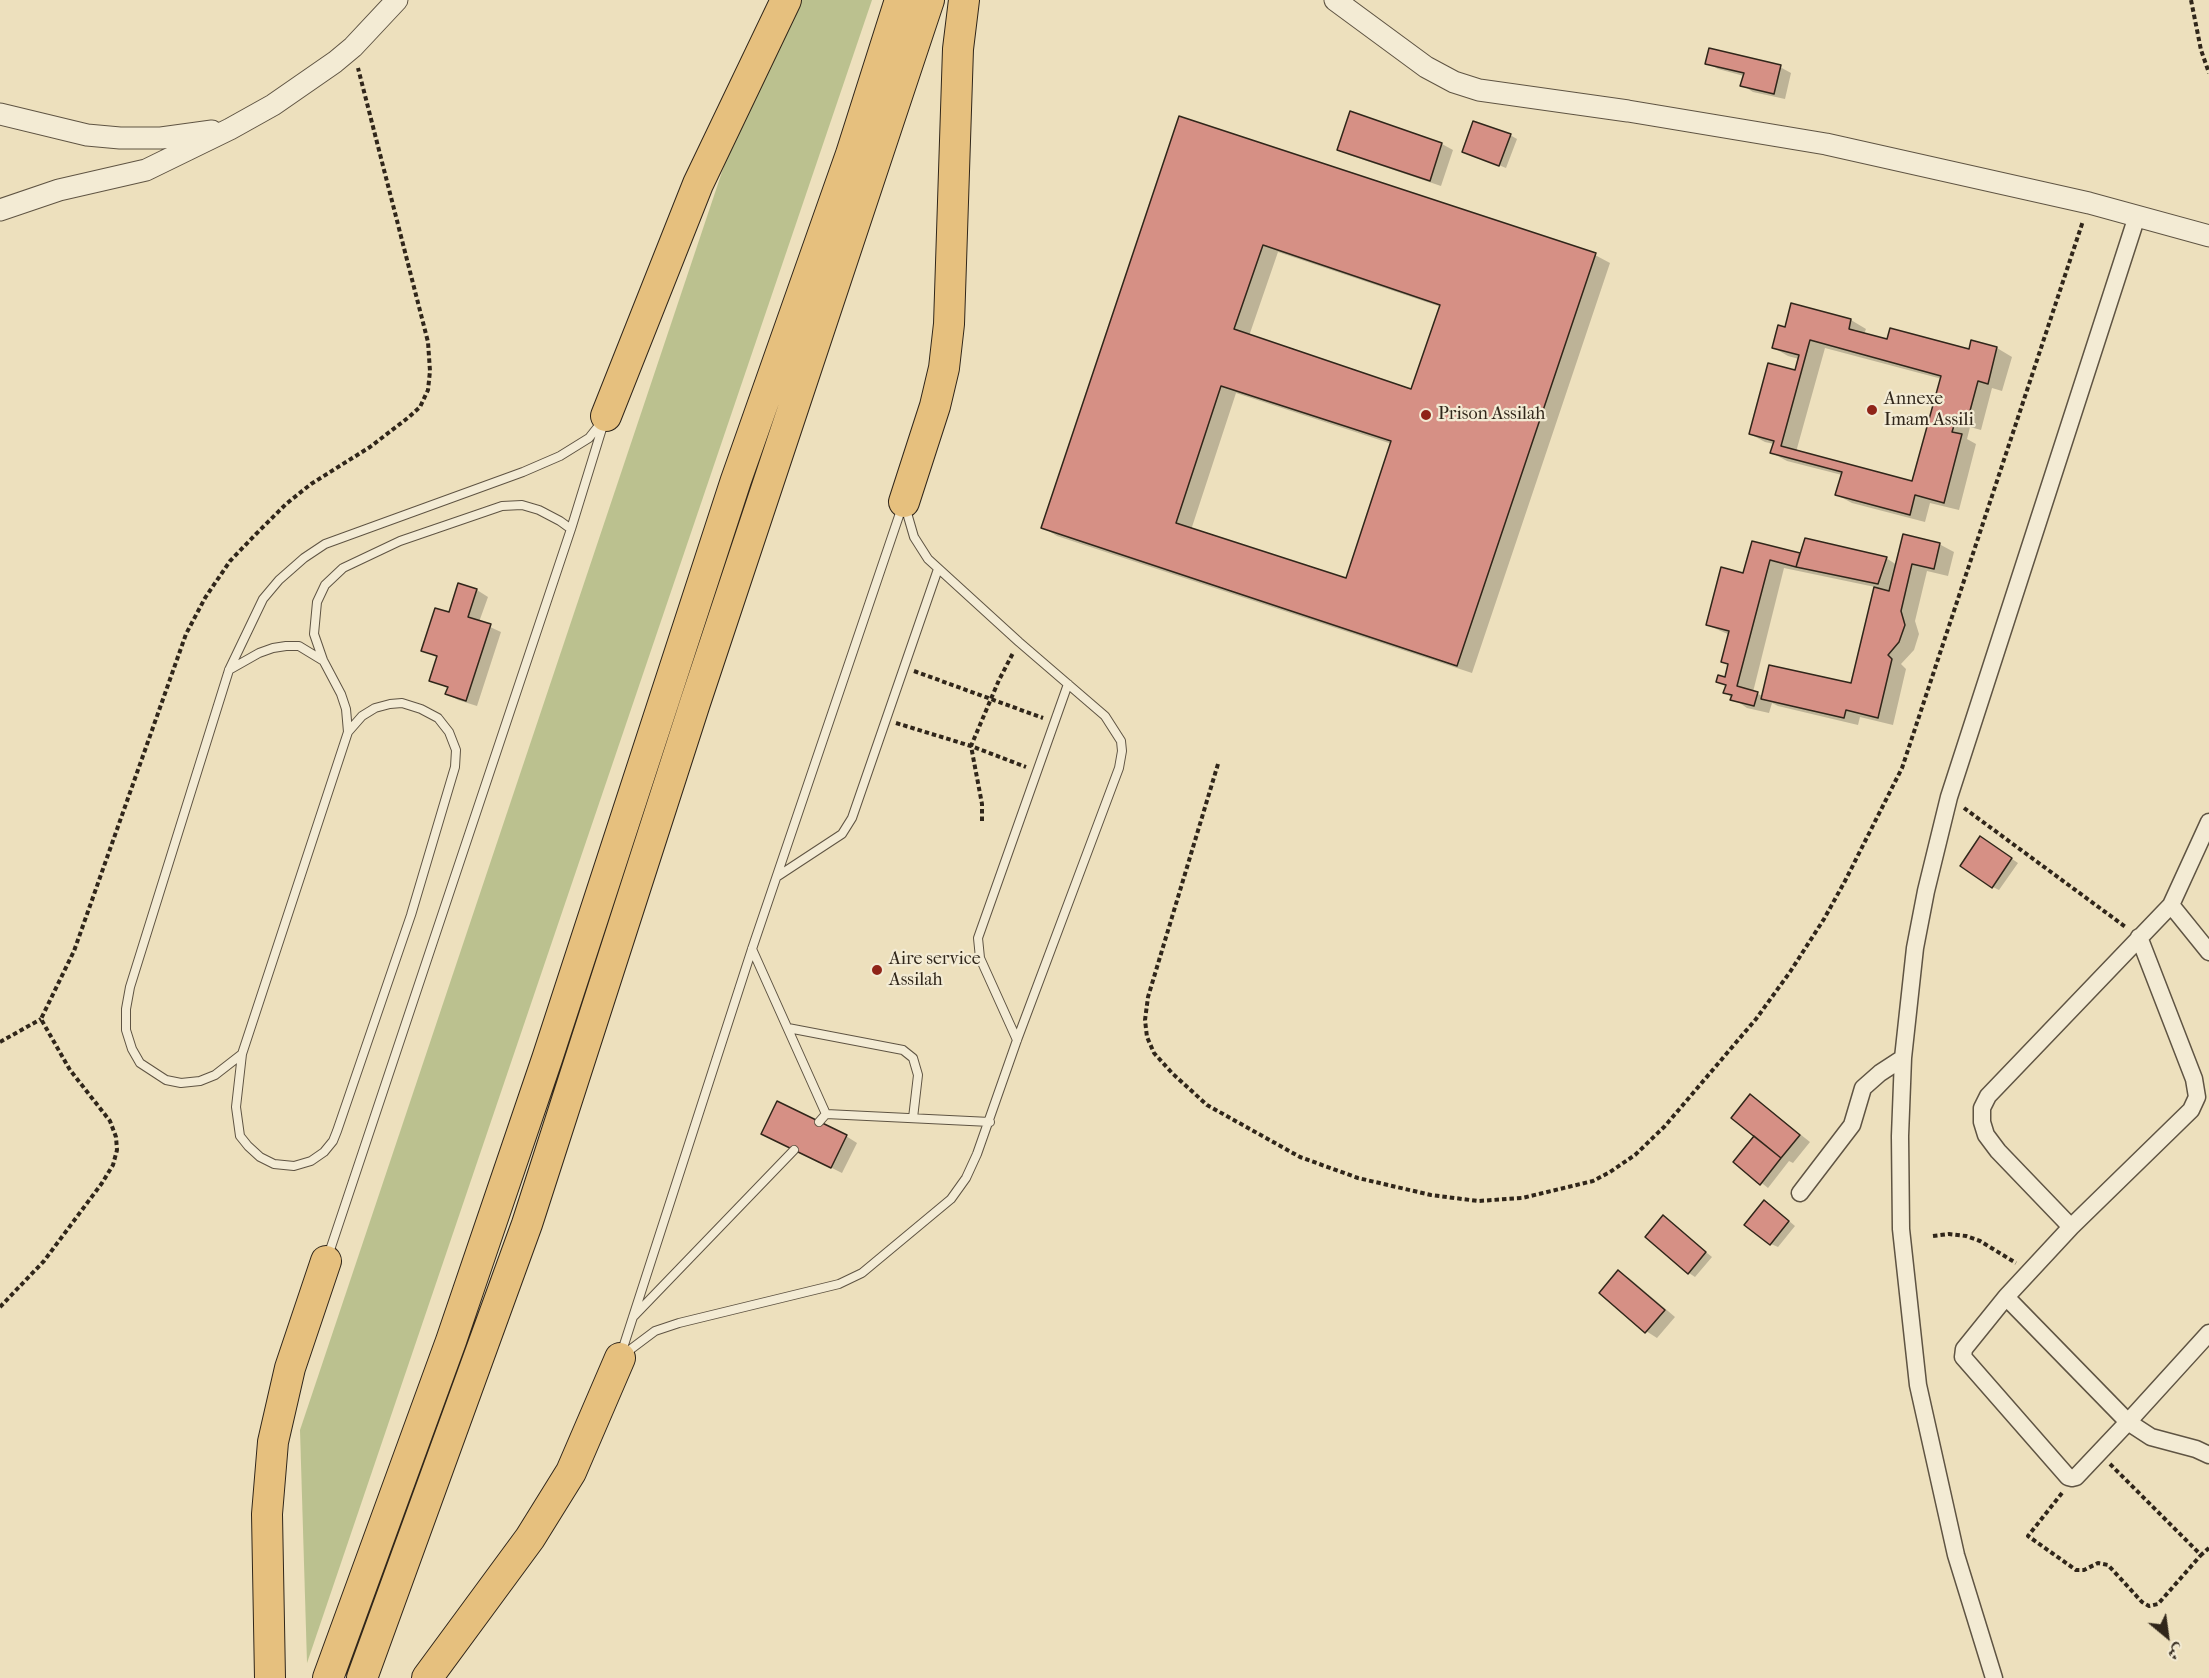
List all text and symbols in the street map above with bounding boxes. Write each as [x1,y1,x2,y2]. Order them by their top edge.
place label: Annexe Imam Assili [1884,389,1974,432]
marker: Annexe Imam Assili [1865,403,1879,417]
place label: Prison Assilah [1438,404,1545,426]
marker: Prison Assilah [1419,408,1433,422]
place label: Aire service Assilah [889,949,981,992]
marker: Aire service Assilah [870,963,884,977]
north arrow [2137,1606,2197,1666]
text: ش [2164,1640,2188,1664]

